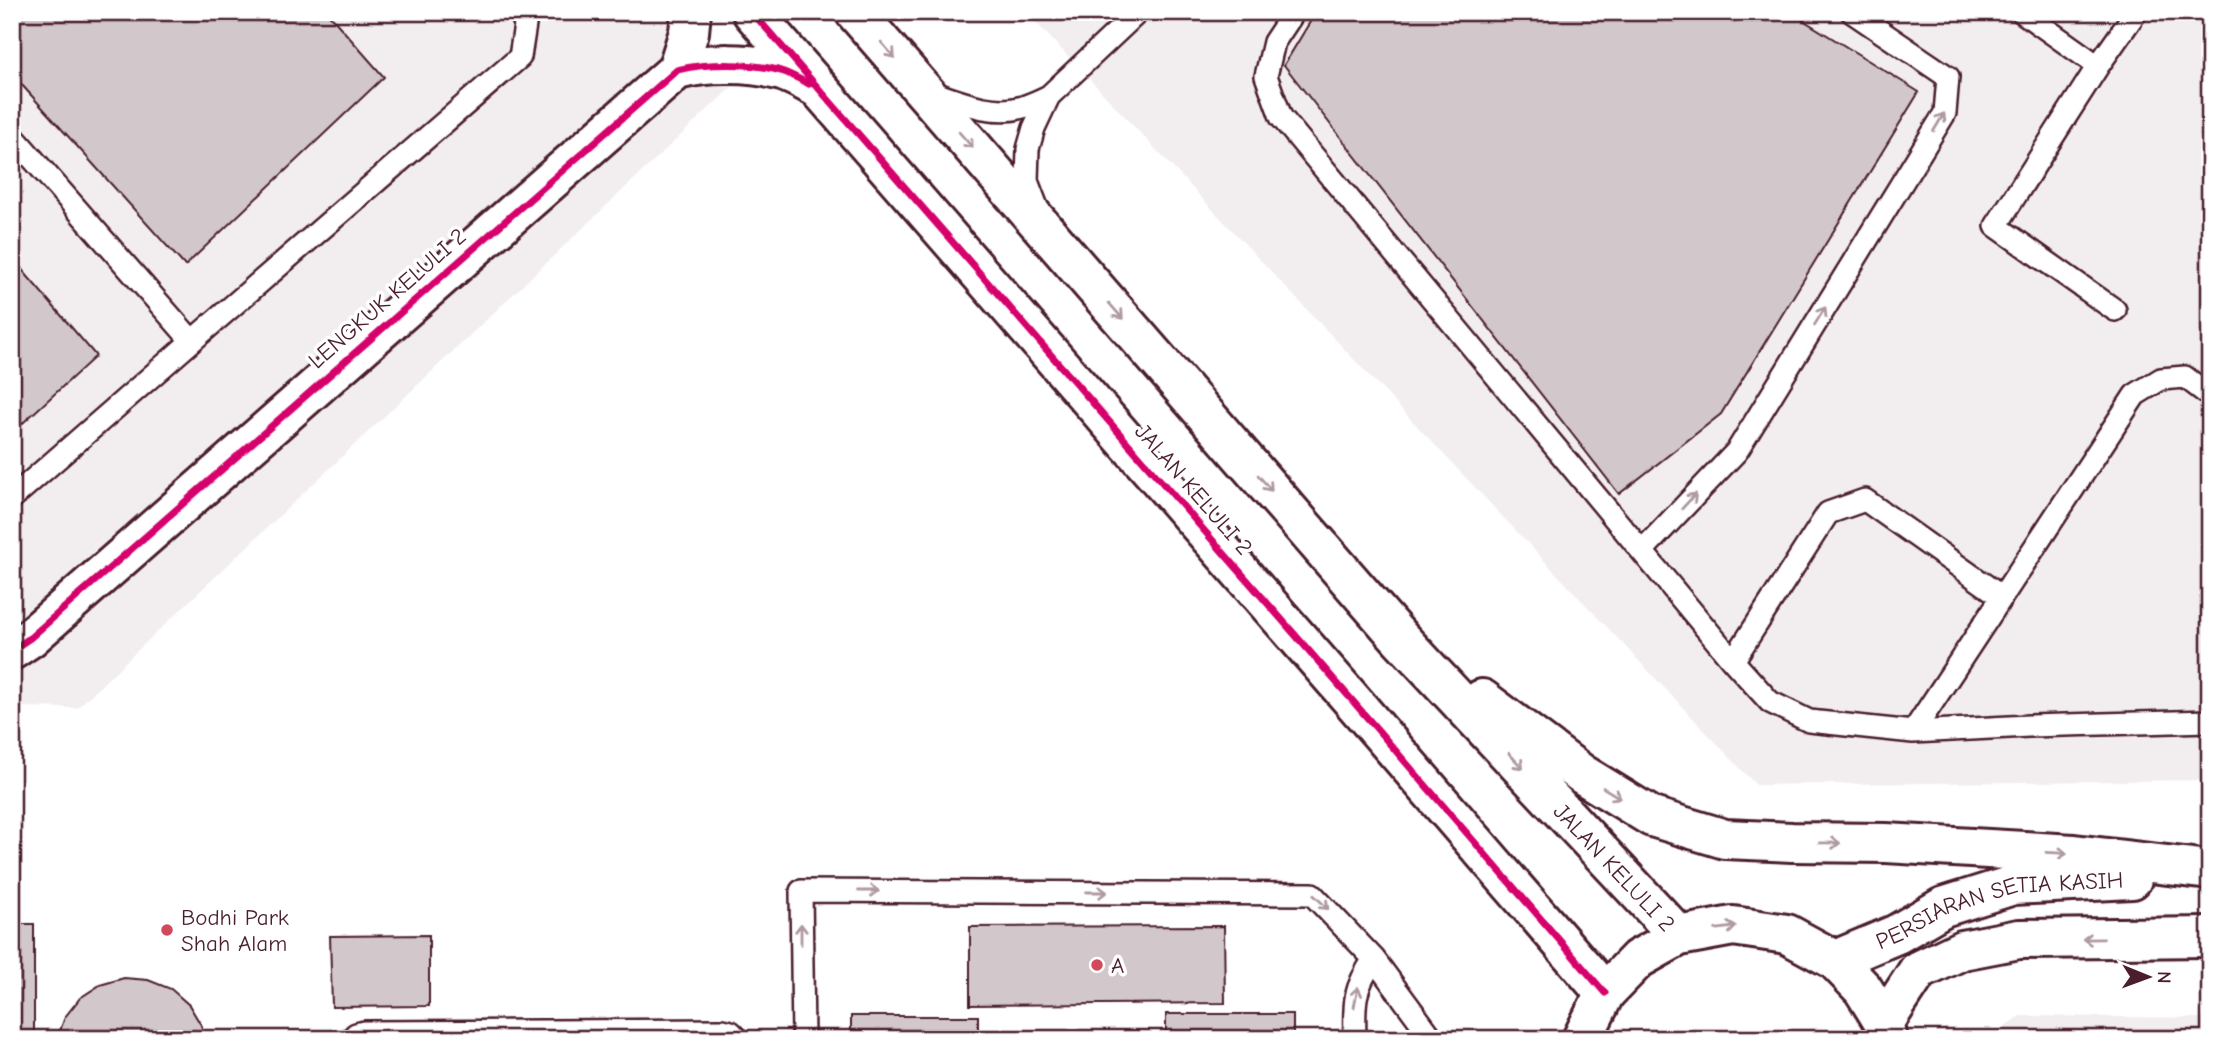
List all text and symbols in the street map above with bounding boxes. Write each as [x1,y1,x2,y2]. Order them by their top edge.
one-way arrow [880,41,896,59]
one-way arrow [1932,113,1946,133]
one-way arrow [958,130,974,148]
street label: LENGKUK KELULI 2 [303,223,472,374]
one-way arrow [1108,302,1124,320]
one-way arrow [1813,307,1827,327]
street label: JALAN KELULI 2 [1129,418,1258,561]
one-way arrow [1257,474,1273,492]
one-way arrow [1681,493,1698,510]
one-way arrow [1507,752,1524,769]
one-way arrow [1602,786,1622,800]
street label: JALAN KELULI 2 [1548,798,1681,937]
one-way arrow [1818,836,1841,850]
one-way arrow [2045,847,2068,860]
street label: PERSIARAN SETIA KASIH [1872,866,2124,955]
one-way arrow [858,884,881,898]
one-way arrow [1085,885,1108,899]
one-way arrow [1312,894,1329,911]
place label: Bodhi Park Shah Alam [181,904,289,957]
marker: Bodhi Park Shah Alam [159,922,175,938]
one-way arrow [1714,922,1737,935]
one-way arrow [794,923,808,946]
one-way arrow [2081,932,2104,945]
north arrow [2114,942,2184,1012]
place label: A [1111,952,1124,979]
marker: A [1089,957,1105,973]
text: N [2153,971,2175,984]
one-way arrow [1350,986,1364,1009]

